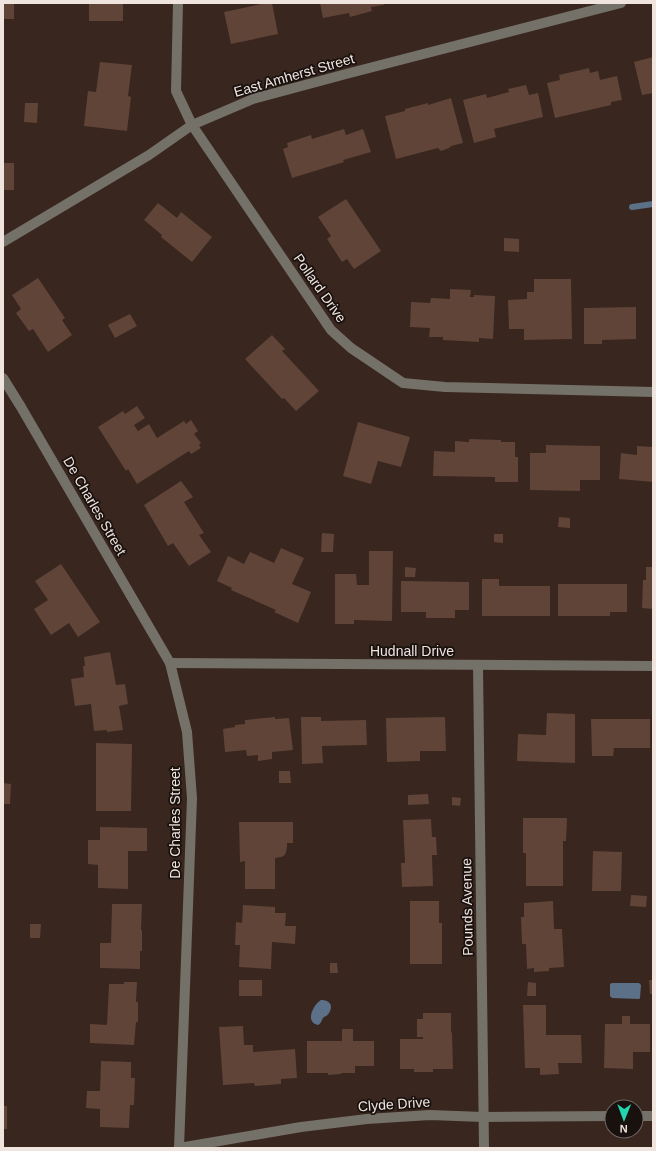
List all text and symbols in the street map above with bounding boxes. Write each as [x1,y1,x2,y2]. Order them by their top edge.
street label: East Amherst Street [232,50,356,100]
street label: Pollard Drive [290,251,350,326]
street label: De Charles Street [60,454,130,558]
street label: Hudnall Drive [370,643,454,659]
street label: De Charles Street [167,767,183,879]
street label: Pounds Avenue [458,858,476,956]
street label: Clyde Drive [357,1093,431,1115]
north arrow [604,1099,644,1139]
text: N [620,1123,628,1135]

